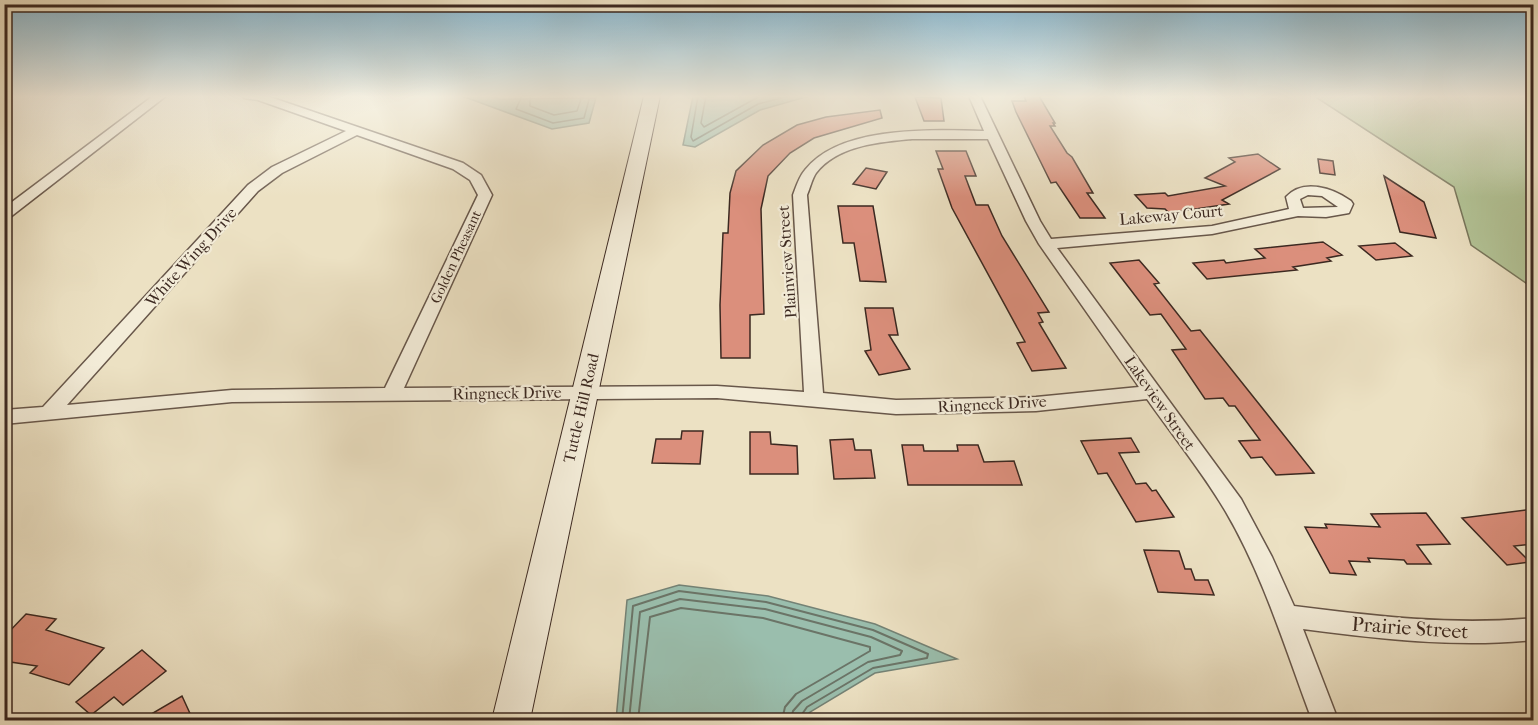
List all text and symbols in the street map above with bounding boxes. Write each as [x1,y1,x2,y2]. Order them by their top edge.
street label: Lakeway Court [1118,201,1224,229]
street label: White Wing Drive [141,203,241,311]
street label: Plainview Street [774,205,800,319]
street label: Golden Pheasant [427,208,485,306]
street label: Tuttle Hill Road [559,351,603,465]
street label: Lakeview Street [1120,352,1200,454]
street label: Ringneck Drive [452,383,562,403]
street label: Ringneck Drive [937,392,1047,416]
street label: Prairie Street [1351,612,1469,644]

